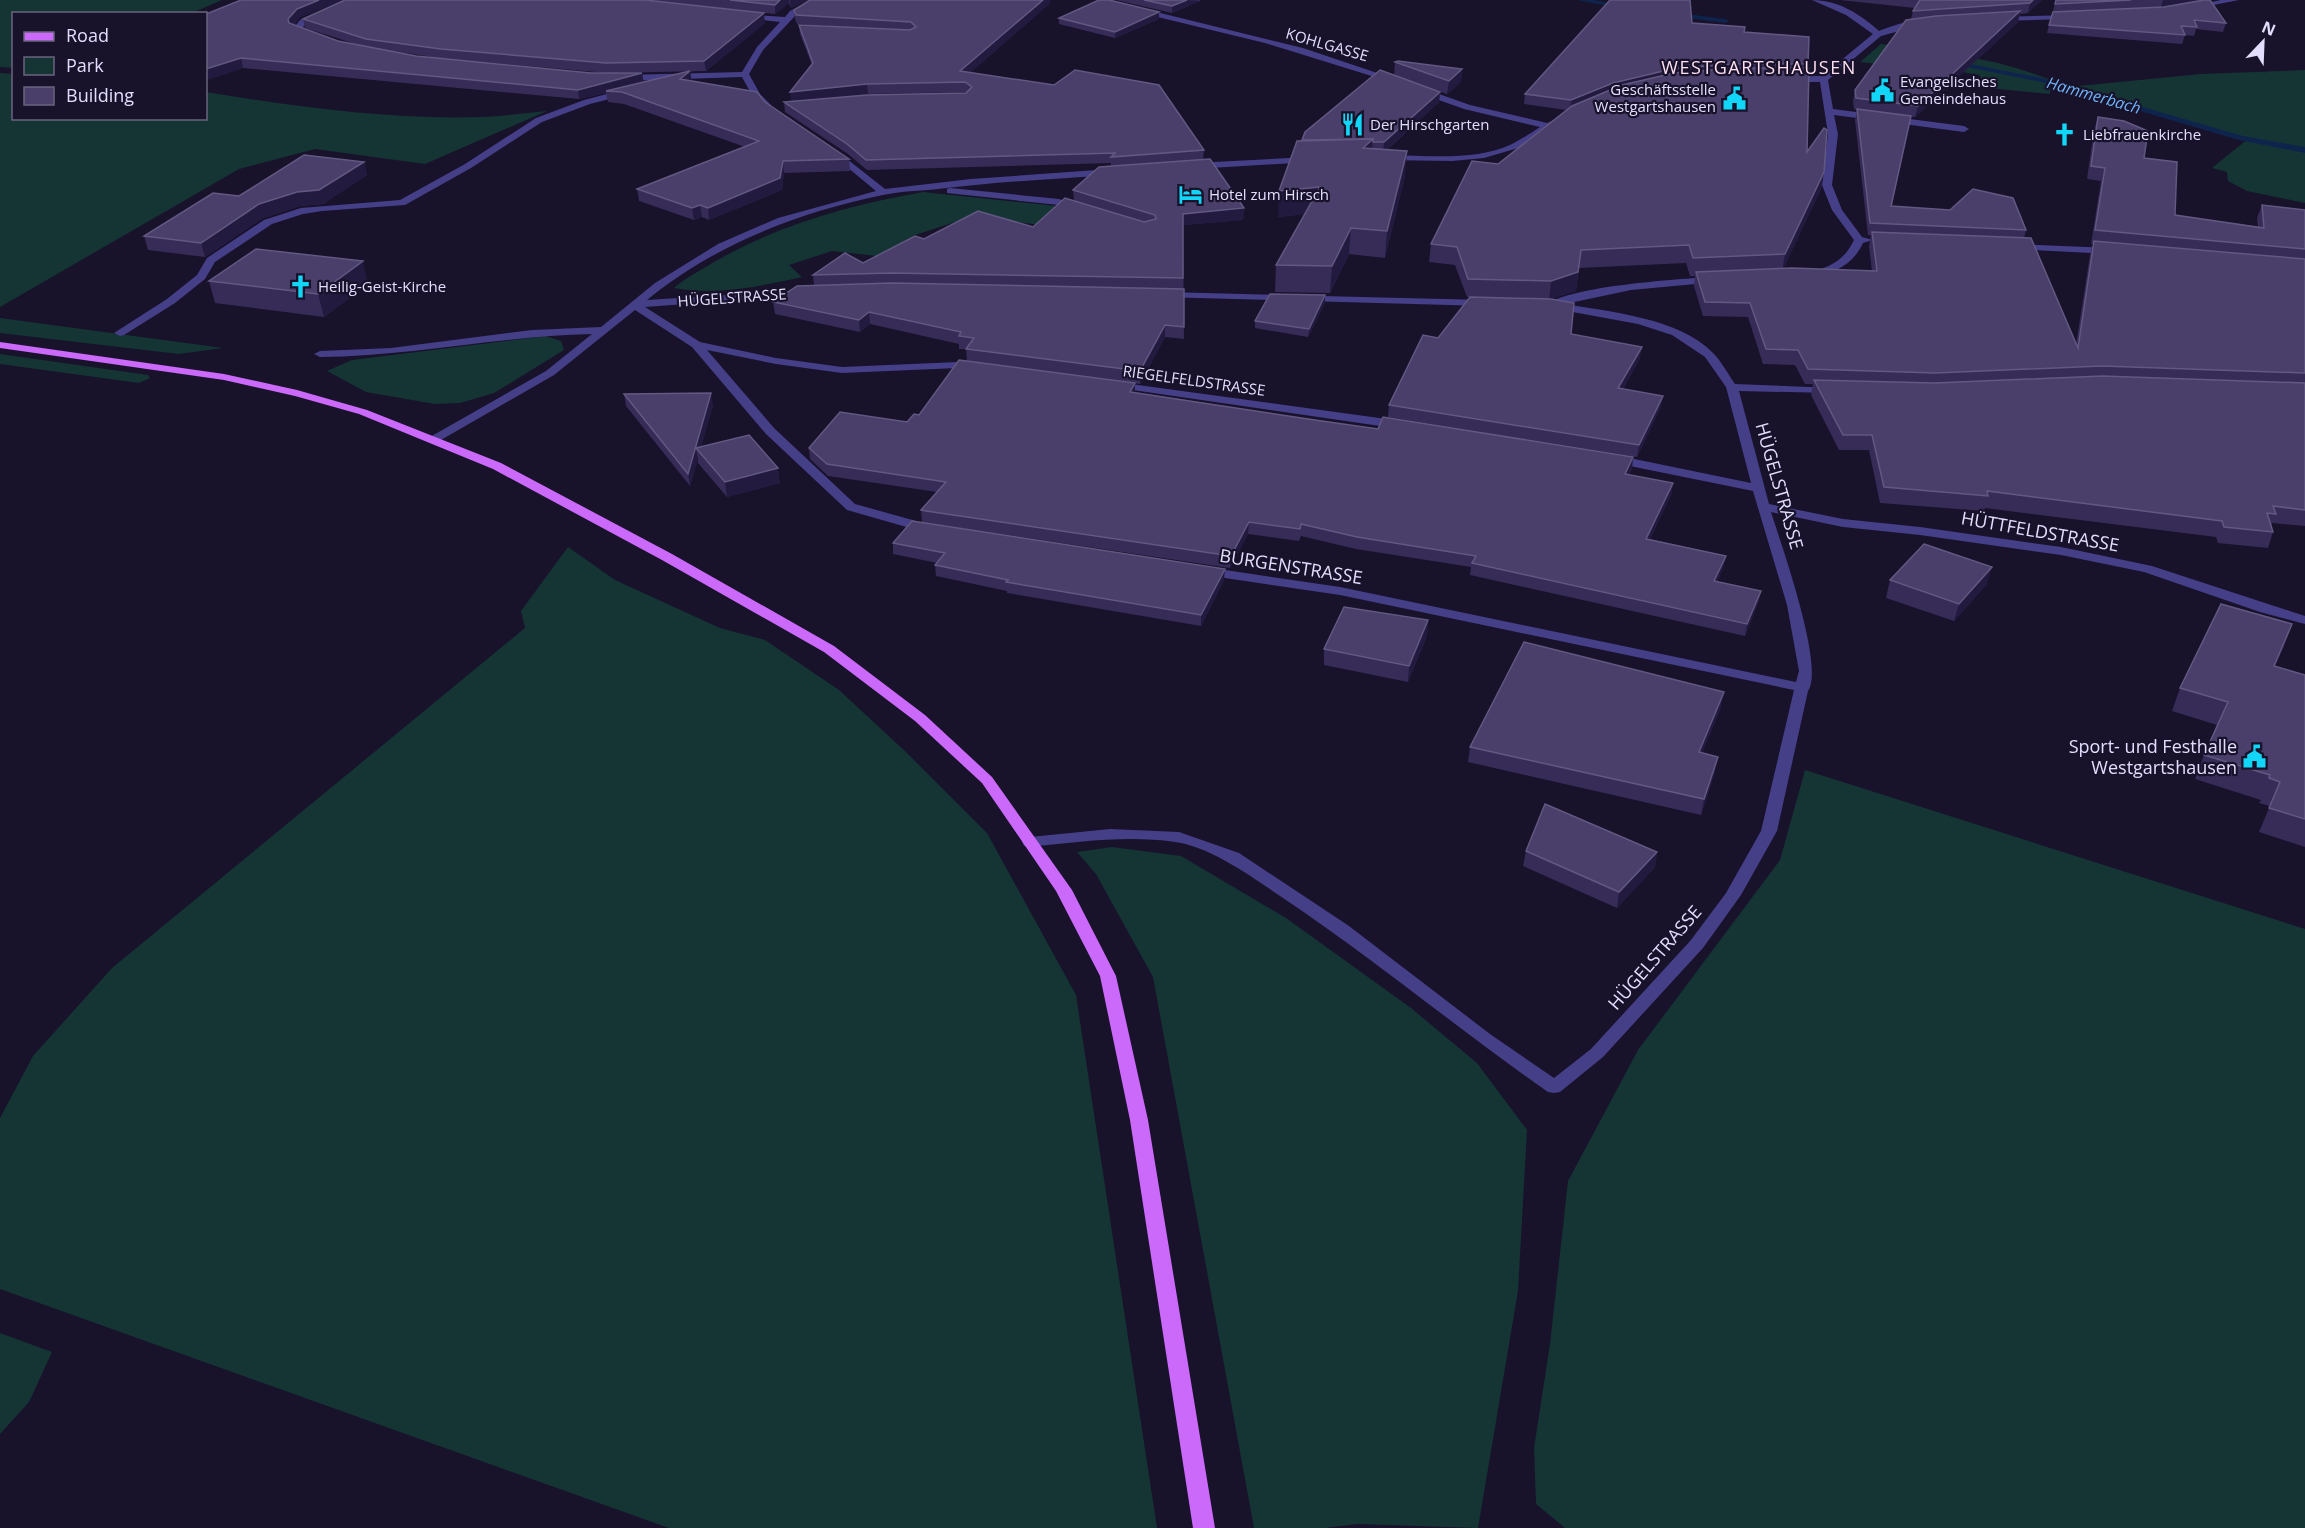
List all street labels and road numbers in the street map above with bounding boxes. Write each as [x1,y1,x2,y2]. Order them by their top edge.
street label: KOHLGASSE [1284,23,1371,65]
street label: HÜGELSTRASSE [677,283,787,311]
street label: RIEGELFELDSTRASSE [1122,360,1267,400]
street label: HÜGELSTRASSE [1750,419,1810,552]
street label: HÜTTFELDSTRASSE [1959,505,2121,557]
street label: BURGENSTRASSE [1218,543,1364,589]
street label: HÜGELSTRASSE [1602,900,1706,1015]

